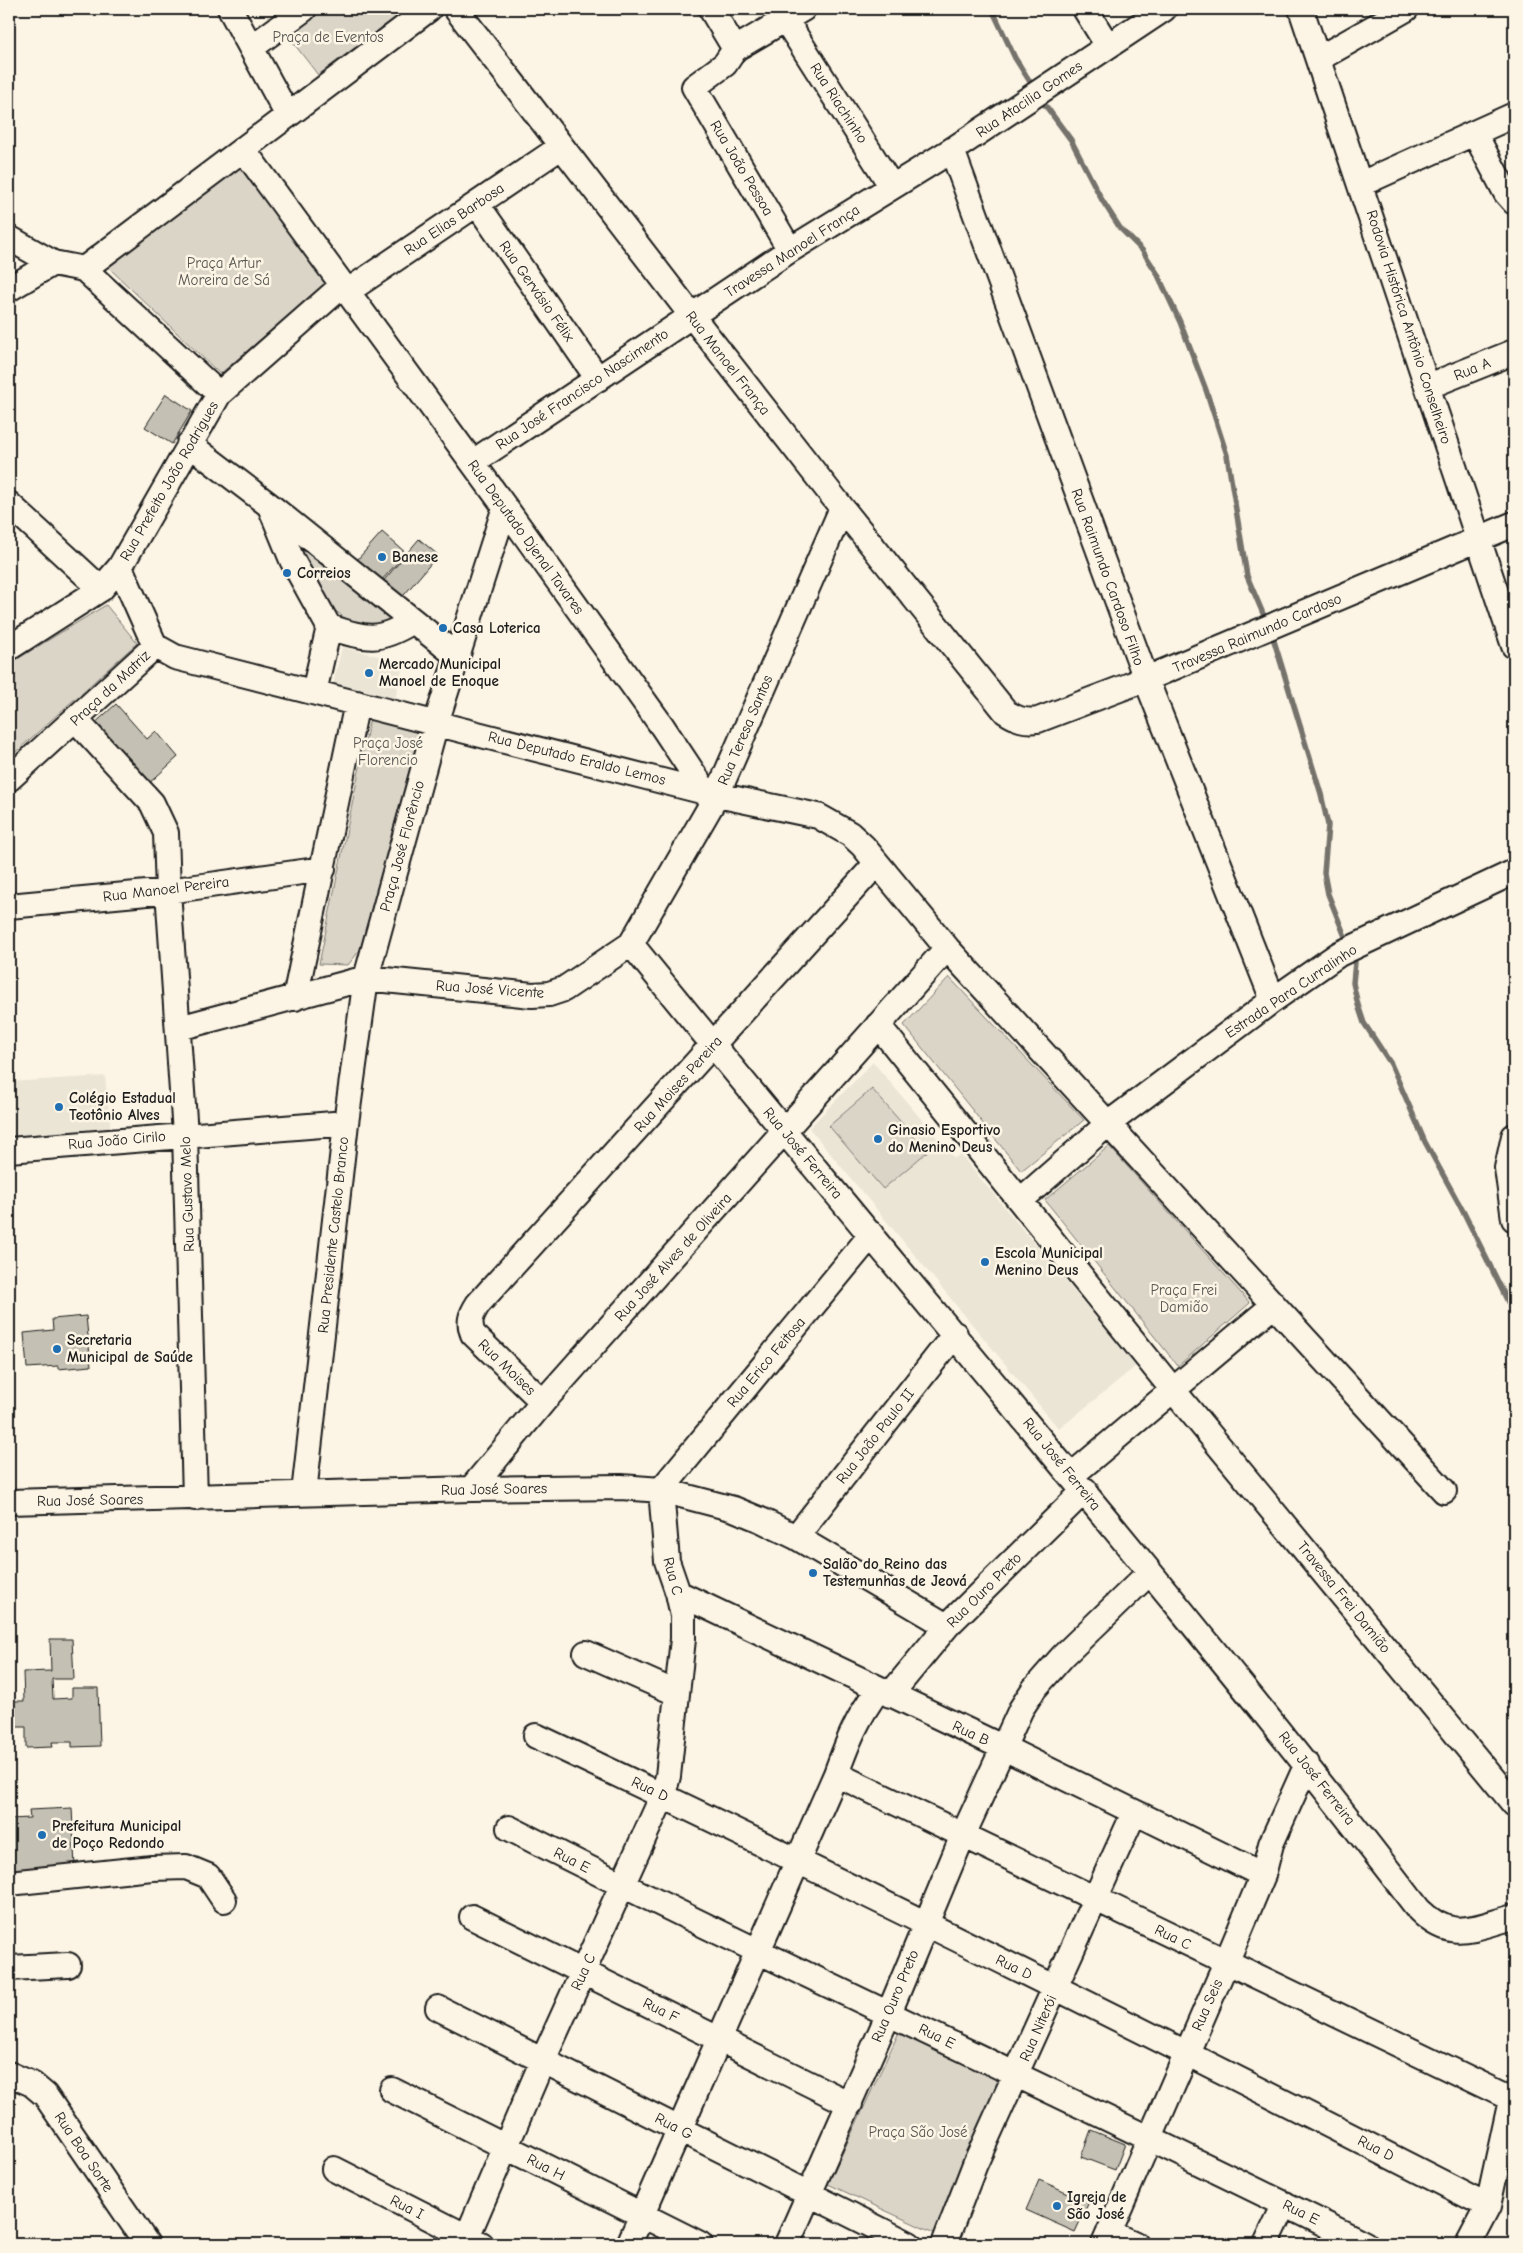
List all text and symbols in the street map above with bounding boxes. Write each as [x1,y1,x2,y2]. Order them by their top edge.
park label: Praça de Eventos [272,28,384,46]
street label: Rua Atacilia Gomes [972,57,1086,141]
street label: Rua Riachinho [806,59,872,147]
street label: Rua João Pessoa [706,117,778,219]
street label: Rua Elias Barbosa [401,179,507,259]
street label: Travessa Manoel França [721,201,863,301]
street label: Rodovia Histórica Antônio Conselheiro [1363,208,1455,446]
street label: Rua Gervásio Félix [496,237,579,346]
park label: Praça Artur Moreira de Sá [178,254,270,289]
street label: Rua Manoel França [682,307,774,419]
street label: Rua José Francisco Nascimento [492,324,672,454]
street label: Rua A [1451,353,1493,384]
street label: Rua Prefeito João Rodrigues [116,398,222,564]
street label: Rua Deputado Djenal Tavares [464,456,588,618]
street label: Rua Raimundo Cardoso Filho [1068,486,1148,668]
place label: Banese [392,548,438,566]
marker: Banese [376,551,388,563]
place label: Correios [297,564,351,582]
marker: Correios [281,567,293,579]
street label: Travessa Raimundo Cardoso [1170,589,1344,677]
place label: Casa Loterica [453,619,541,637]
marker: Casa Loterica [437,622,449,634]
street label: Praça da Matriz [66,646,154,730]
place label: Mercado Municipal Manoel de Enoque [379,655,501,690]
marker: Mercado Municipal Manoel de Enoque [363,667,375,679]
street label: Rua Teresa Santos [714,672,776,788]
street label: Rua Deputado Eraldo Lemos [486,727,668,789]
park label: Praça José Florencio [353,734,424,769]
street label: Praça José Florêncio [376,778,428,914]
street label: Rua Manoel Pereira [102,872,230,906]
street label: Estrada Para Curralinho [1222,940,1360,1042]
street label: Rua José Vicente [435,976,545,1002]
street label: Rua Moises Pereira [630,1032,726,1136]
place label: Colégio Estadual Teotônio Alves [69,1089,176,1124]
marker: Colégio Estadual Teotônio Alves [53,1101,65,1113]
street label: Rua José Ferreira [759,1104,847,1202]
place label: Ginasio Esportivo do Menino Deus [888,1121,1001,1156]
street label: Rua João Cirilo [67,1127,167,1153]
marker: Ginasio Esportivo do Menino Deus [872,1133,884,1145]
street label: Rua Gustavo Melo [176,1136,198,1252]
street label: Rua Presidente Castelo Branco [314,1136,352,1334]
street label: Rua José Alves de Oliveira [611,1189,735,1325]
place label: Escola Municipal Menino Deus [995,1244,1103,1279]
marker: Escola Municipal Menino Deus [979,1256,991,1268]
park label: Praça Frei Damião [1150,1281,1218,1316]
street label: Rua Erico Feitosa [723,1313,809,1411]
place label: Secretaria Municipal de Saúde [67,1331,193,1366]
street label: Rua Moises [474,1335,540,1399]
marker: Secretaria Municipal de Saúde [51,1343,63,1355]
street label: Rua João Paulo II [832,1385,918,1487]
street label: Rua José Ferreira [1019,1414,1105,1514]
street label: Rua José Soares [441,1479,547,1499]
street label: Rua José Soares [37,1490,143,1510]
street label: Travessa Frei Damião [1293,1537,1395,1657]
street label: Rua Ouro Preto [943,1549,1025,1631]
street label: Rua C [659,1555,687,1597]
place label: Salão do Reino das Testemunhas de Jeová [823,1555,967,1590]
marker: Salão do Reino das Testemunhas de Jeová [807,1567,819,1579]
street label: Rua B [950,1717,992,1749]
street label: Rua José Ferreira [1275,1728,1359,1828]
street label: Rua D [629,1773,671,1805]
place label: Prefeitura Municipal de Poço Redondo [52,1817,181,1852]
marker: Prefeitura Municipal de Poço Redondo [36,1829,48,1841]
street label: Rua E [551,1843,593,1877]
street label: Rua C [1152,1920,1194,1954]
street label: Rua Ouro Preto [867,1947,923,2045]
street label: Rua D [993,1950,1035,1984]
street label: Rua C [567,1951,599,1993]
street label: Rua Seis [1188,1976,1226,2034]
street label: Rua Niterói [1015,1992,1061,2064]
street label: Rua F [640,1994,682,2027]
street label: Rua E [916,2019,958,2053]
street label: Rua Boa Sorte [51,2108,118,2196]
street label: Rua G [652,2109,696,2143]
park label: Praça São José [868,2123,968,2141]
street label: Rua D [1355,2131,1397,2165]
street label: Rua H [524,2150,568,2184]
place label: Igreja de São José [1067,2188,1126,2223]
street label: Rua I [387,2191,427,2223]
street label: Rua E [1280,2195,1322,2229]
marker: Igreja de São José [1051,2200,1063,2212]

